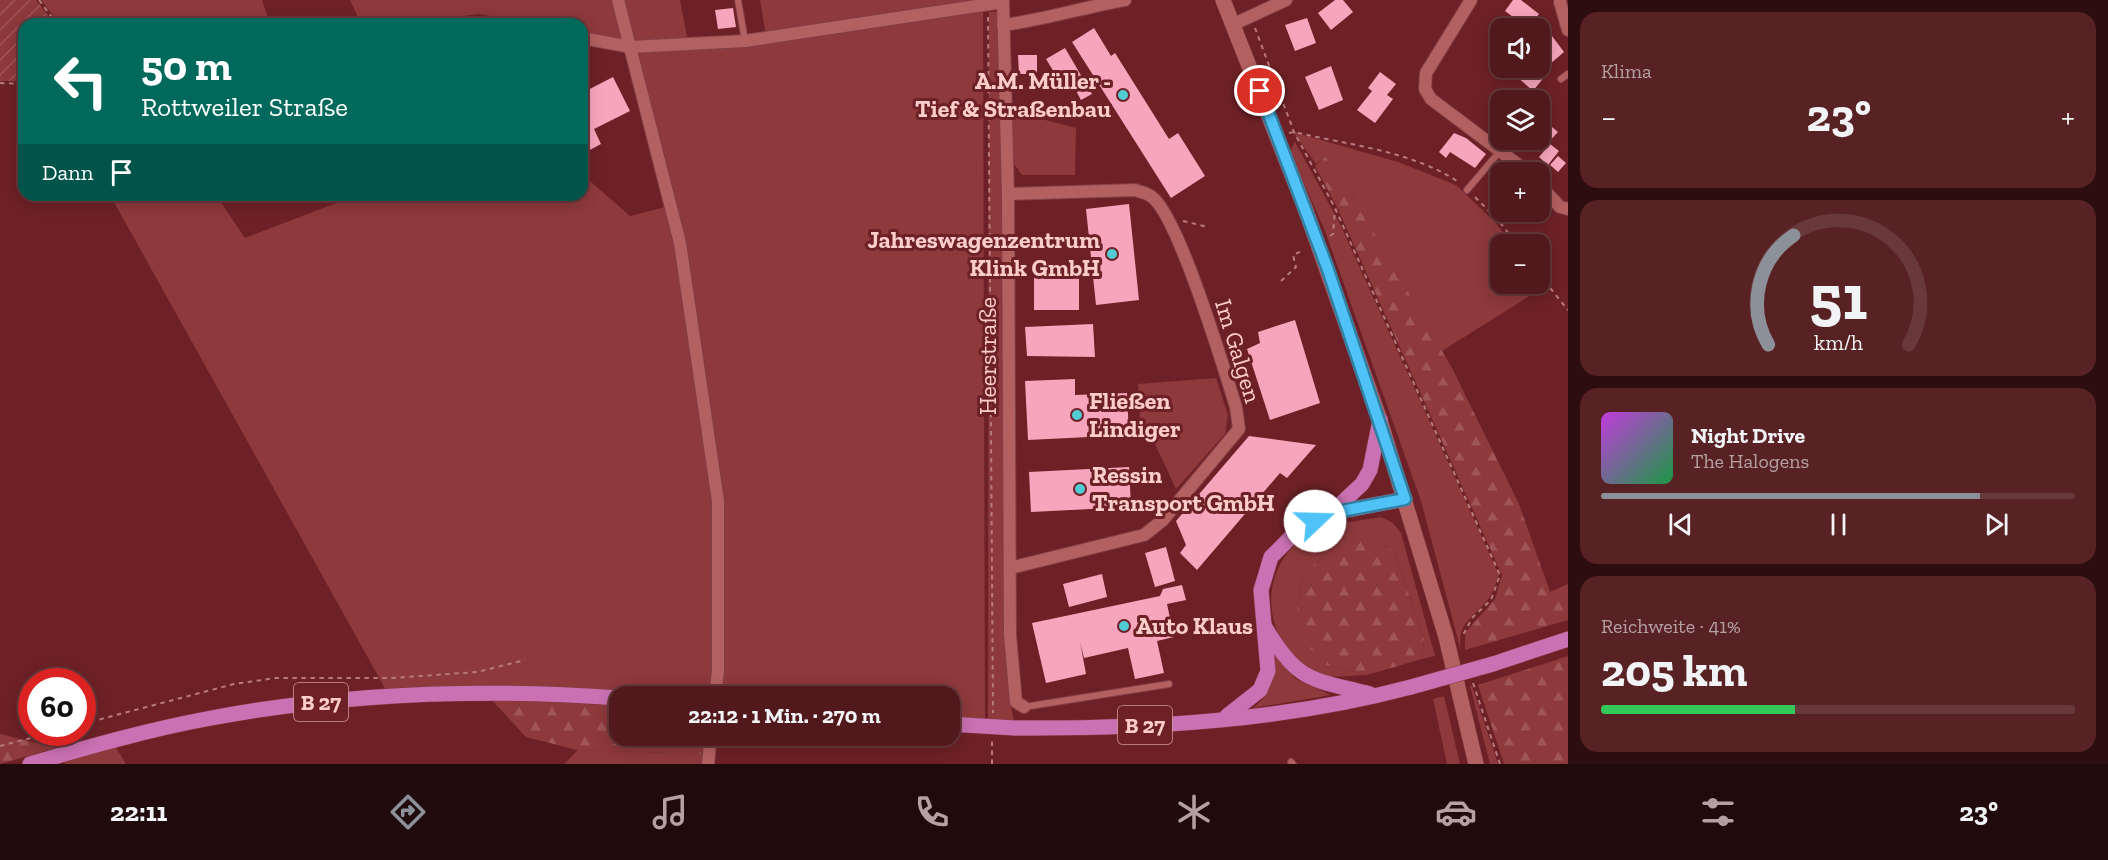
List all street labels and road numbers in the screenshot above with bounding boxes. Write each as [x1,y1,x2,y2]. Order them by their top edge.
street label: Im Galgen [1209,296,1268,406]
street label: Heerstraße [973,297,1002,415]
road number: B 27 [294,683,348,721]
road number: B 27 [1118,706,1172,744]

